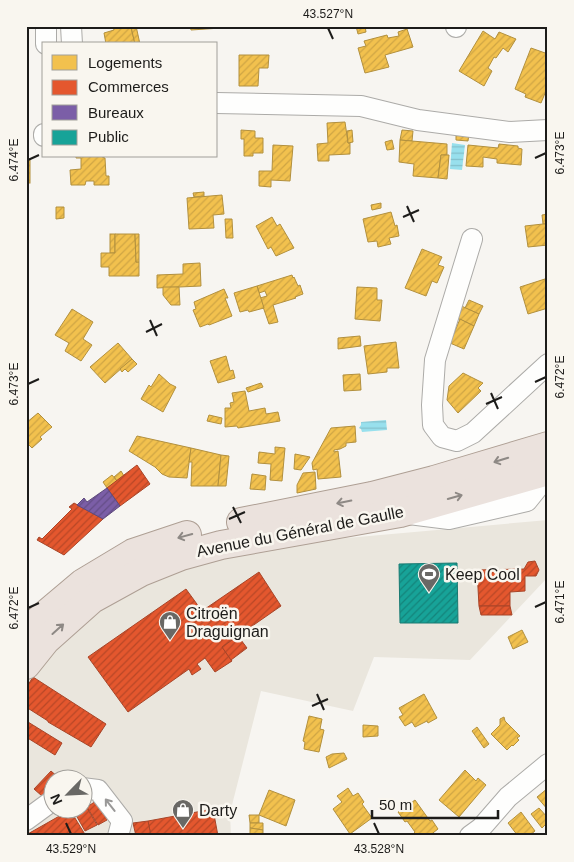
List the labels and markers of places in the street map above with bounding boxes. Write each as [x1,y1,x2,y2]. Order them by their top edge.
sports icon: Keep Cool [417,562,441,593]
place label: Keep Cool [445,566,520,583]
place label: Citroën Draguignan [186,605,269,640]
shop icon: Citroën Draguignan [158,610,182,641]
shop icon: Darty [171,798,195,829]
place label: Darty [199,802,237,819]

